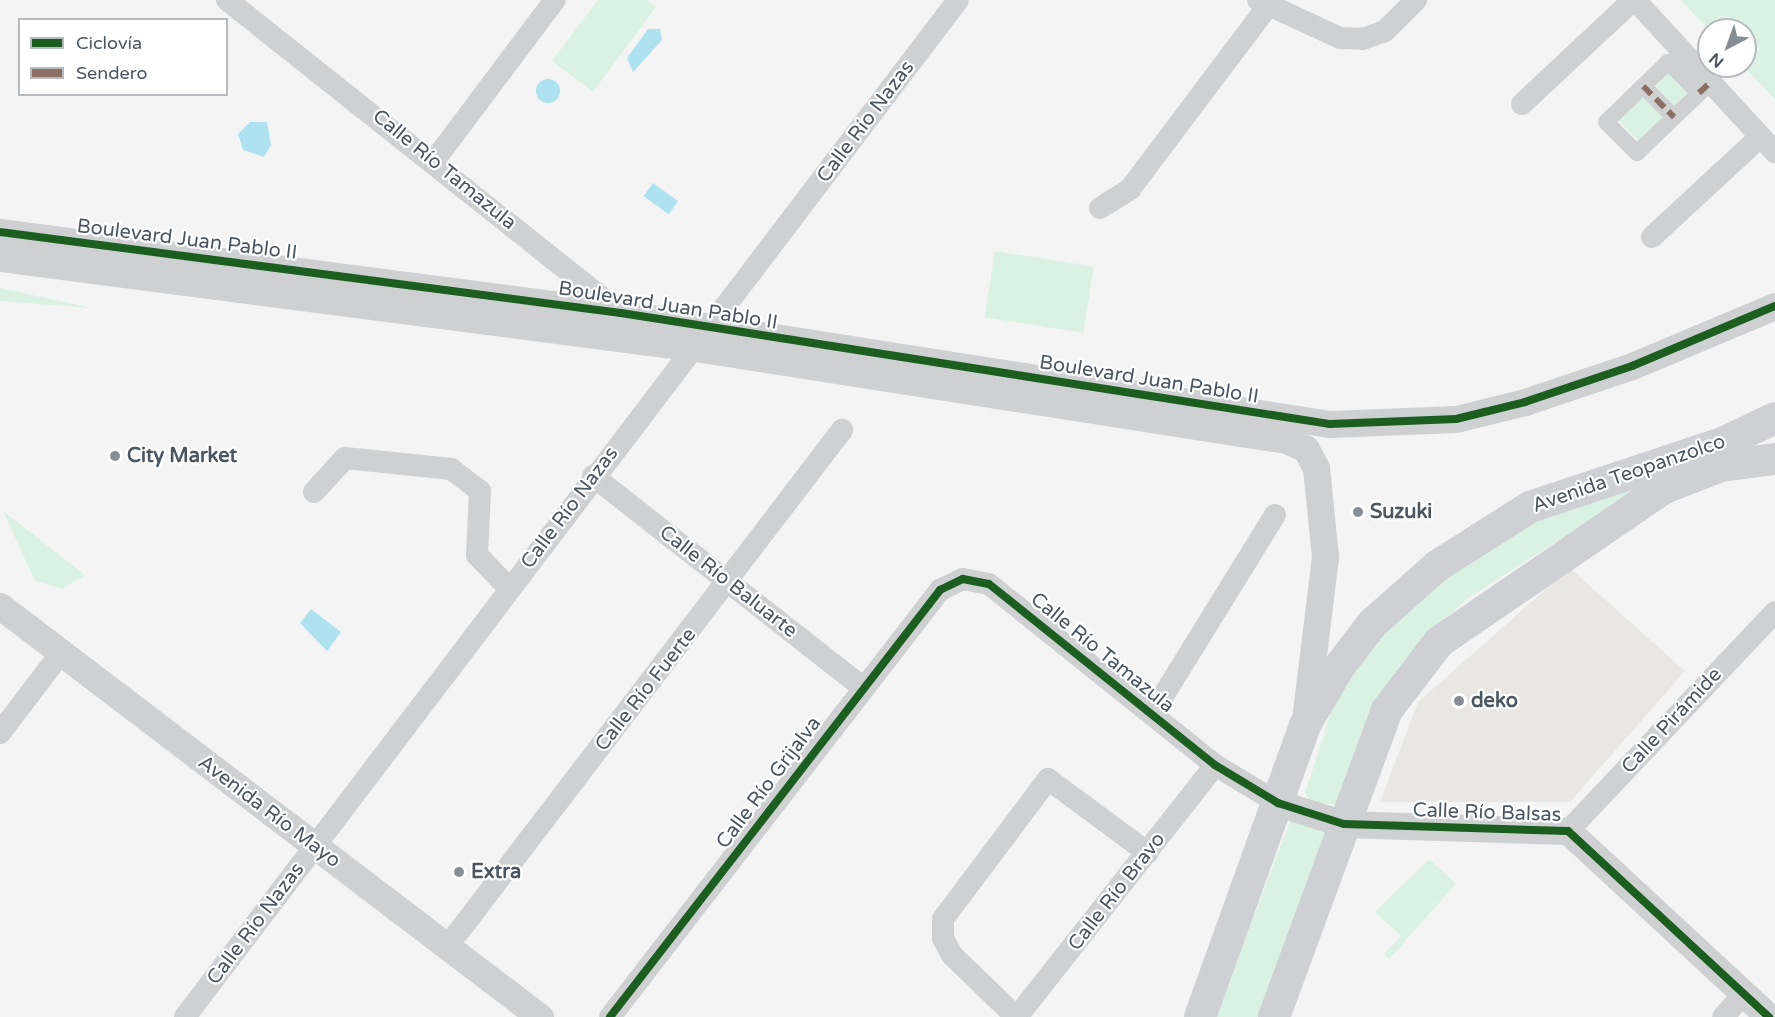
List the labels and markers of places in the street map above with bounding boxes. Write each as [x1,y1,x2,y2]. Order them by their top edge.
place label: City Market [127,444,237,468]
marker: City Market [108,449,122,463]
place label: Suzuki [1370,500,1432,524]
marker: Suzuki [1351,505,1365,519]
place label: deko [1471,689,1518,713]
marker: deko [1452,694,1466,708]
place label: Extra [471,860,521,884]
marker: Extra [452,865,466,879]

